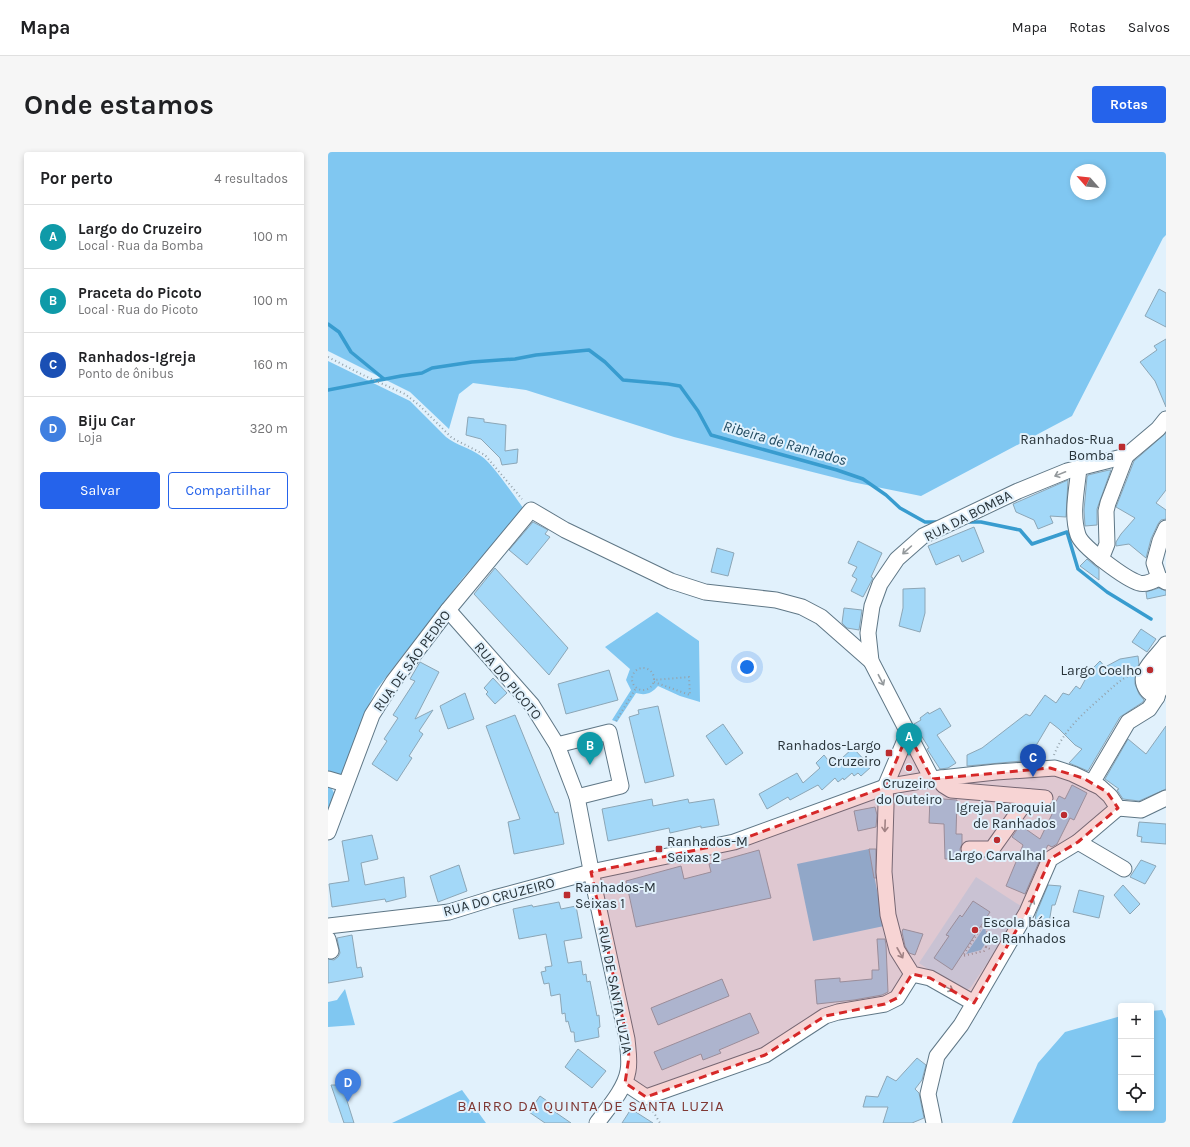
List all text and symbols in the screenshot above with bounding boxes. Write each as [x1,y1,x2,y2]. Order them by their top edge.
text: Mapa [20,17,70,39]
text: Mapa [1012,19,1047,36]
text: Rotas [1069,19,1106,36]
text: Salvos [1128,19,1170,36]
button: Rotas [1092,86,1166,123]
text: Onde estamos [24,88,214,121]
north arrow [1070,164,1106,200]
text: Por perto [40,168,113,188]
text: 4 resultados [214,171,288,186]
text: Largo do Cruzeiro [78,220,202,238]
text: A [49,229,57,244]
text: 100 m [253,229,288,244]
text: Local · Rua da Bomba [78,238,203,253]
text: Praceta do Picoto [78,284,202,302]
text: B [49,293,57,308]
text: 100 m [253,293,288,308]
text: Local · Rua do Picoto [78,302,198,317]
text: Ranhados-Igreja [78,348,196,366]
text: C [49,357,57,372]
text: 160 m [253,357,288,372]
text: Ponto de ônibus [78,366,174,381]
text: Biju Car [78,412,135,430]
water label: Ribeira de Ranhados [721,417,849,469]
text: D [49,421,57,436]
text: 320 m [250,421,288,436]
text: Loja [78,430,102,445]
place label: Ranhados-Rua Bomba [1020,431,1114,464]
marker: Ranhados-Rua Bomba [1117,442,1127,452]
one-way arrow [1055,470,1067,478]
button: Salvar [40,472,160,509]
button: Compartilhar [168,472,288,509]
street label: RUA DA BOMBA [921,487,1015,545]
one-way arrow [902,546,912,555]
street label: RUA DE SÃO PEDRO [370,607,454,715]
street label: RUA DO PICOTO [471,639,545,723]
your location [737,657,757,677]
place label: Largo Coelho [1061,662,1142,679]
marker: Largo Coelho [1145,665,1155,675]
one-way arrow [878,674,885,686]
pin: A [896,723,922,756]
pin: B [577,732,603,765]
place label: Ranhados-Largo Cruzeiro [777,737,881,770]
pin: C [1020,744,1046,777]
marker: Ranhados-Largo Cruzeiro [884,748,894,758]
marker: Cruzeiro do Outeiro [904,763,914,773]
place label: Cruzeiro do Outeiro [876,775,942,808]
place label: Igreja Paroquial de Ranhados [956,799,1056,832]
marker: Igreja Paroquial de Ranhados [1059,810,1069,820]
one-way arrow [881,819,889,832]
place label: Ranhados-M Seixas 2 [667,833,748,866]
marker: Largo Carvalhal [992,835,1002,845]
marker: Ranhados-M Seixas 2 [654,844,664,854]
place label: Largo Carvalhal [948,847,1046,864]
street label: RUA DO CRUZEIRO [441,874,557,920]
place label: Ranhados-M Seixas 1 [575,879,656,912]
marker: Ranhados-M Seixas 1 [562,890,572,900]
one-way arrow [1028,898,1035,910]
place label: Escola básica de Ranhados [983,914,1071,947]
street label: RUA DE SANTA LUZIA [594,925,636,1055]
marker: Escola básica de Ranhados [970,925,980,935]
one-way arrow [897,947,904,959]
one-way arrow [942,985,954,993]
map controls [1118,1003,1154,1111]
button: + [1118,1003,1154,1039]
button: − [1118,1039,1154,1075]
pin: D [335,1069,361,1102]
button: locate [1118,1075,1154,1111]
district label: BAIRRO DA QUINTA DE SANTA LUZIA [457,1097,725,1115]

